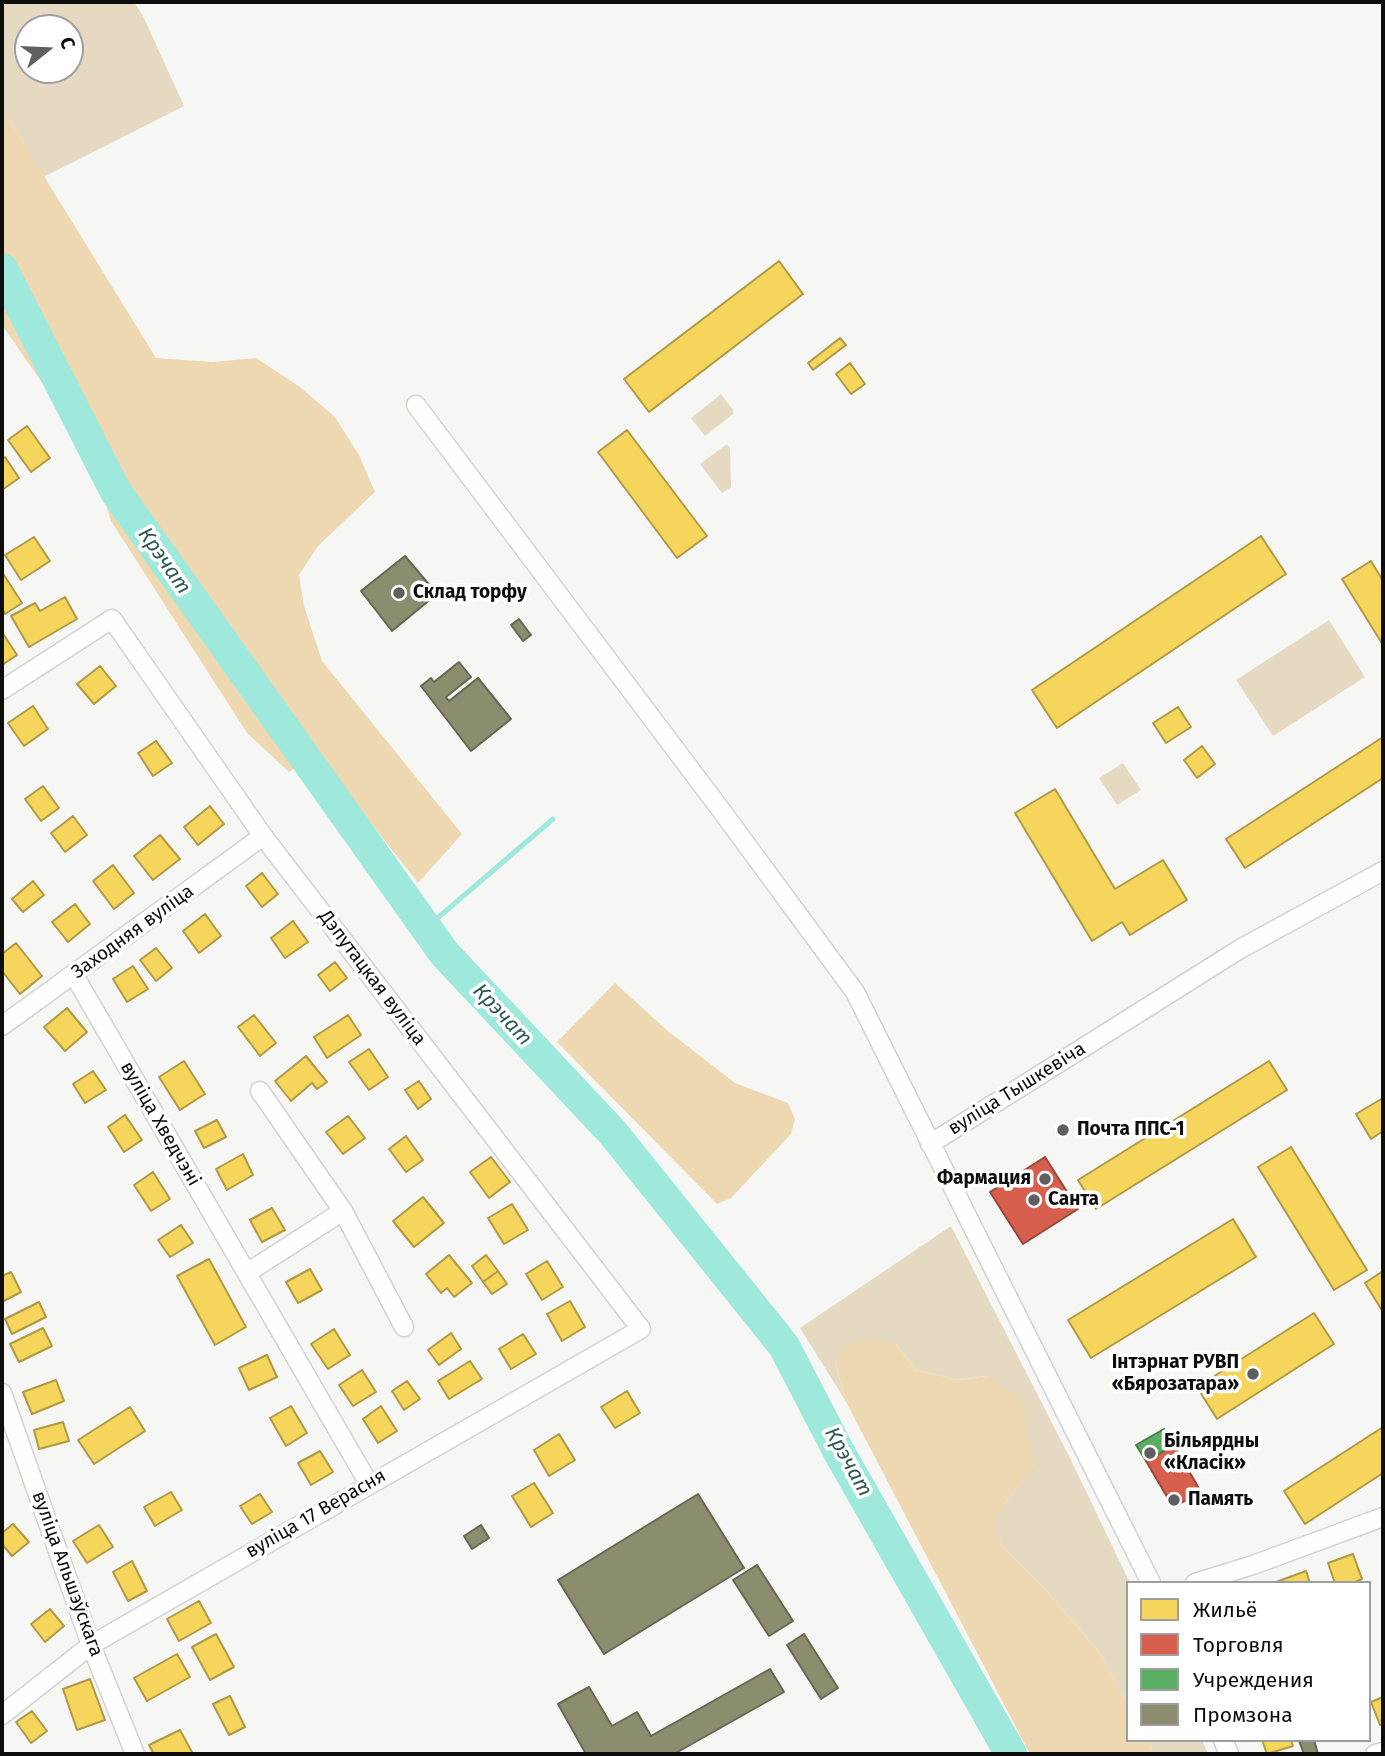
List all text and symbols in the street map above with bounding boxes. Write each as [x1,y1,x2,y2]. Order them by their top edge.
north arrow [14,14,84,84]
text: С [55,34,80,52]
water label: Крэчат [132,523,196,599]
place label: Склад торфу [413,582,527,604]
marker: Склад торфу [391,585,407,601]
street label: Заходняя вуліца [67,880,199,984]
street label: Дэпутацкая вуліца [314,906,430,1050]
water label: Крэчат [467,979,537,1051]
street label: вуліца Тышкевіча [944,1038,1090,1140]
street label: вуліца Хведчэні [115,1058,205,1190]
place label: Почта ППС-1 [1077,1119,1185,1141]
marker: Почта ППС-1 [1055,1122,1071,1138]
place label: Фармация [937,1168,1031,1190]
marker: Фармация [1037,1171,1053,1187]
place label: Санта [1048,1189,1099,1211]
marker: Санта [1026,1192,1042,1208]
place label: Інтэрнат РУВП «Бярозатара» [1112,1352,1239,1396]
marker: Інтэрнат РУВП «Бярозатара» [1245,1366,1261,1382]
water label: Крэчат [819,1423,877,1501]
place label: Більярдны «Класік» [1164,1431,1259,1475]
marker: Більярдны «Класік» [1142,1445,1158,1461]
street label: вуліца 17 Верасня [242,1465,390,1563]
street label: вуліца Альшэўскага [26,1488,108,1660]
place label: Память [1188,1489,1253,1511]
marker: Память [1166,1492,1182,1508]
legend [1126,1581,1371,1742]
text: Жильё [1193,1597,1257,1623]
text: Торговля [1193,1632,1284,1658]
text: Учреждения [1193,1667,1314,1693]
text: Промзона [1193,1702,1293,1728]

